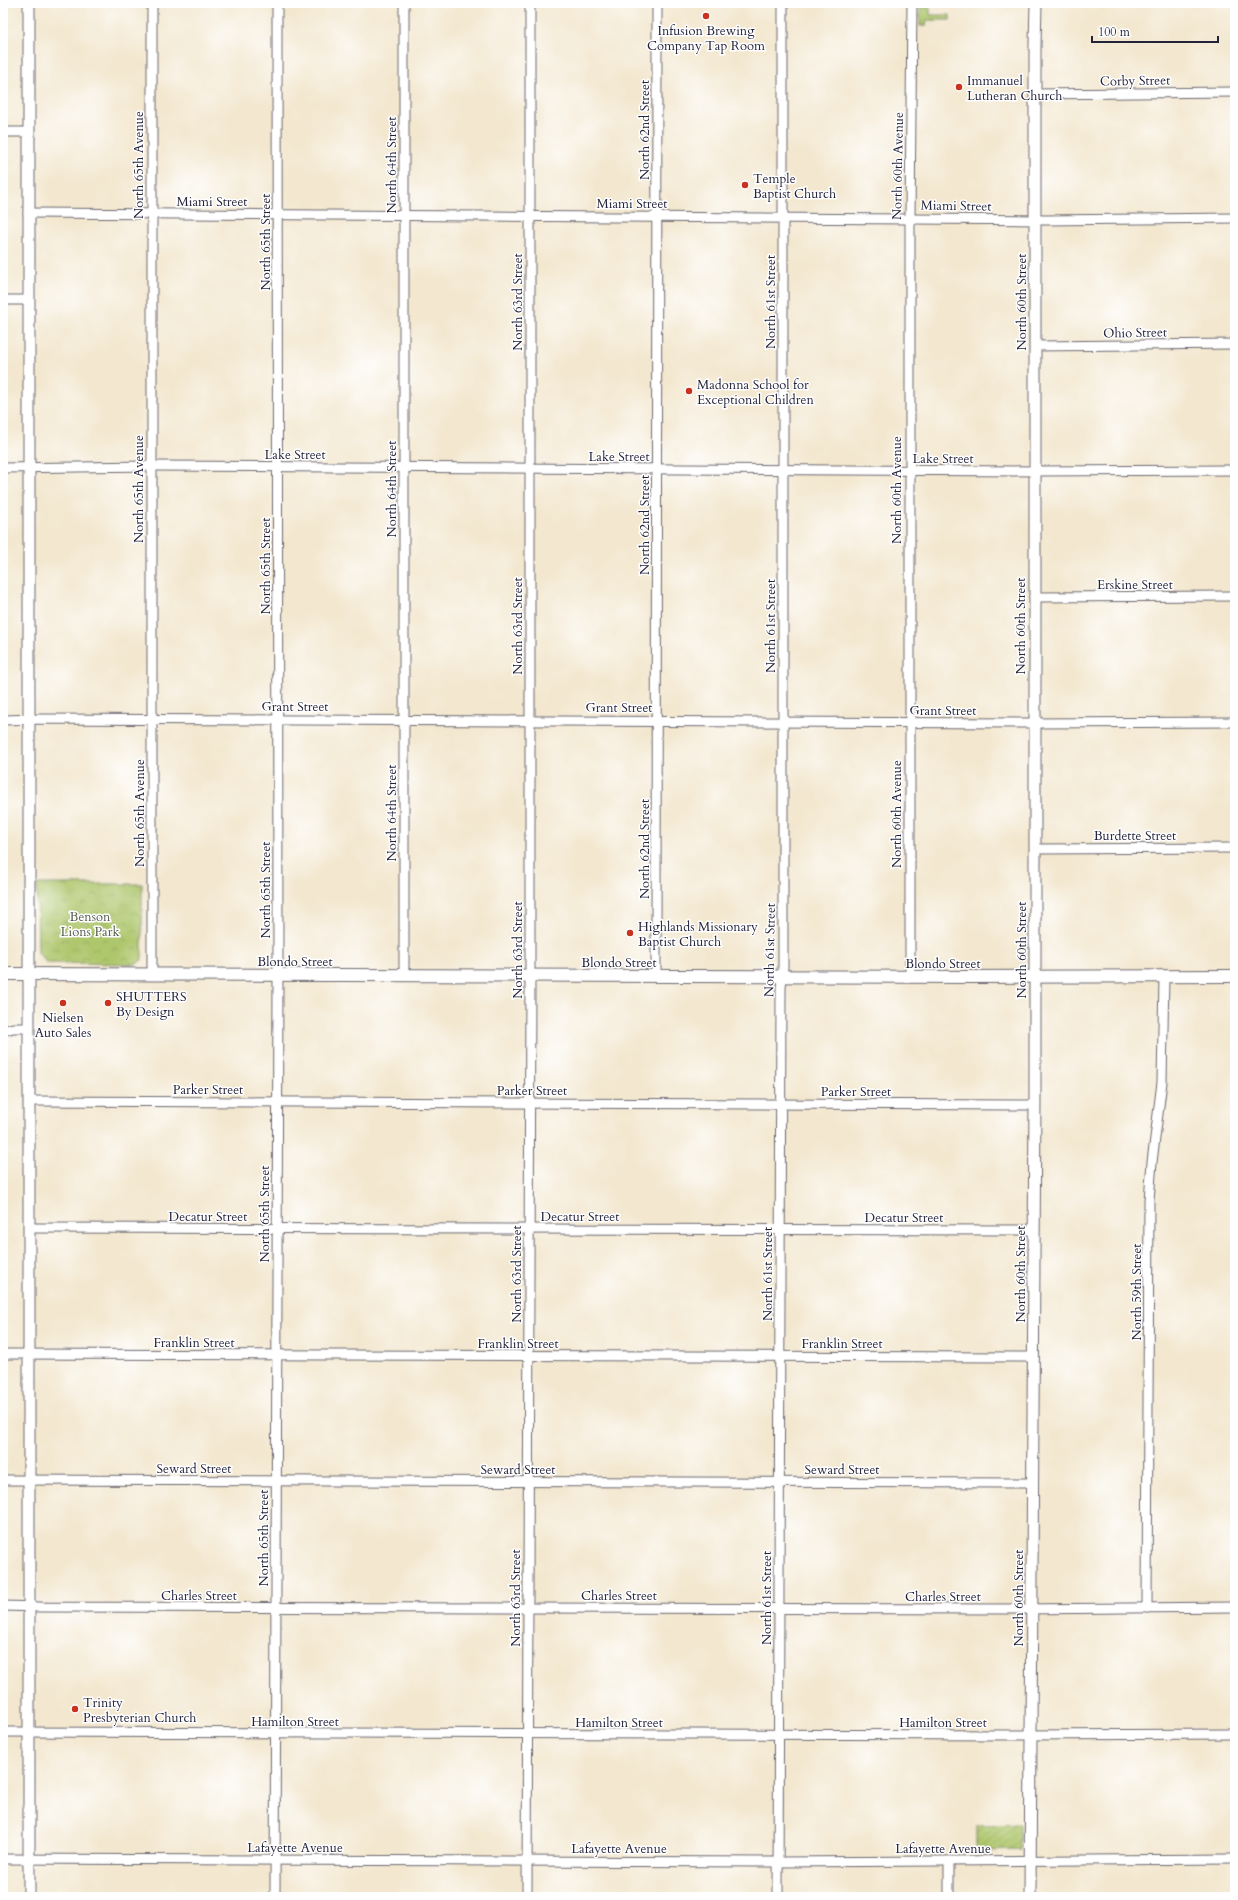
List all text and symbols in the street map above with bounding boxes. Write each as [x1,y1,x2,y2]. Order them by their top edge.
marker: Infusion Brewing Company Tap Room [701,11,711,21]
scale bar [1092,18,1218,44]
place label: Infusion Brewing Company Tap Room [647,22,765,55]
text: 100 m [1098,24,1131,40]
street label: Corby Street [1100,71,1170,91]
place label: Immanuel Lutheran Church [967,72,1062,105]
street label: North 62nd Street [636,80,654,180]
marker: Immanuel Lutheran Church [954,82,964,92]
street label: North 65th Avenue [130,111,148,219]
street label: North 60th Avenue [888,112,908,220]
street label: North 64th Street [383,117,401,213]
place label: Temple Baptist Church [753,170,836,203]
marker: Temple Baptist Church [740,180,750,190]
street label: Miami Street [177,193,247,211]
street label: North 65th Street [257,194,275,290]
street label: Miami Street [597,195,667,213]
street label: Miami Street [920,196,992,216]
street label: North 63rd Street [509,253,527,351]
street label: North 60th Street [1013,254,1031,350]
street label: North 61st Street [762,255,780,349]
street label: Ohio Street [1103,323,1167,343]
place label: Madonna School for Exceptional Children [697,376,814,409]
marker: Madonna School for Exceptional Children [684,386,694,396]
street label: North 65th Avenue [130,435,148,543]
street label: North 60th Avenue [888,436,906,544]
street label: North 64th Street [383,441,401,537]
street label: Lake Street [264,446,326,464]
street label: Lake Street [588,448,650,466]
street label: Lake Street [912,450,974,468]
street label: North 62nd Street [636,475,654,575]
street label: North 65th Street [257,518,275,614]
street label: Erskine Street [1097,576,1173,594]
street label: North 63rd Street [509,577,527,675]
street label: North 60th Street [1012,578,1030,674]
street label: North 61st Street [762,579,780,673]
street label: Grant Street [262,698,328,716]
street label: Grant Street [586,699,652,717]
street label: Grant Street [910,702,976,720]
street label: North 65th Avenue [131,759,149,867]
street label: North 60th Avenue [888,760,906,868]
street label: North 64th Street [383,765,401,861]
street label: North 62nd Street [636,799,654,899]
street label: Burdette Street [1094,827,1176,845]
street label: North 65th Street [257,842,275,938]
street label: North 63rd Street [509,901,527,999]
street label: North 60th Street [1013,902,1031,998]
street label: North 61st Street [760,903,780,997]
park label: Benson Lions Park [61,908,119,941]
place label: Highlands Missionary Baptist Church [638,918,758,951]
marker: Highlands Missionary Baptist Church [625,928,635,938]
street label: Blondo Street [257,953,333,971]
street label: Blondo Street [581,954,657,972]
street label: Blondo Street [905,955,981,973]
place label: SHUTTERS By Design [116,988,187,1021]
marker: Nielsen Auto Sales [58,998,68,1008]
marker: SHUTTERS By Design [103,998,113,1008]
place label: Nielsen Auto Sales [35,1009,91,1042]
street label: Parker Street [173,1081,243,1099]
street label: Parker Street [497,1082,567,1100]
street label: Parker Street [821,1083,891,1101]
street label: North 65th Street [256,1166,274,1262]
street label: Decatur Street [169,1208,247,1226]
street label: Decatur Street [541,1208,619,1226]
street label: Decatur Street [865,1209,943,1227]
street label: North 63rd Street [508,1225,526,1323]
street label: North 60th Street [1012,1226,1030,1322]
street label: North 61st Street [759,1227,777,1321]
street label: North 59th Street [1128,1244,1146,1340]
street label: Franklin Street [153,1334,235,1352]
street label: Franklin Street [477,1335,559,1353]
street label: Franklin Street [801,1335,883,1353]
street label: Seward Street [157,1460,231,1478]
street label: Seward Street [481,1461,555,1479]
street label: Seward Street [805,1461,879,1479]
street label: North 65th Street [255,1490,273,1586]
street label: North 63rd Street [507,1549,525,1647]
street label: North 60th Street [1010,1550,1028,1646]
street label: North 61st Street [758,1551,776,1645]
street label: Charles Street [161,1587,237,1605]
street label: Charles Street [581,1587,657,1605]
street label: Charles Street [905,1588,981,1606]
place label: Trinity Presbyterian Church [83,1694,196,1727]
marker: Trinity Presbyterian Church [70,1704,80,1714]
street label: Hamilton Street [251,1713,339,1731]
street label: Hamilton Street [575,1714,663,1732]
street label: Hamilton Street [899,1714,987,1732]
street label: Lafayette Avenue [247,1839,343,1857]
street label: Lafayette Avenue [571,1840,667,1858]
street label: Lafayette Avenue [895,1840,991,1858]

